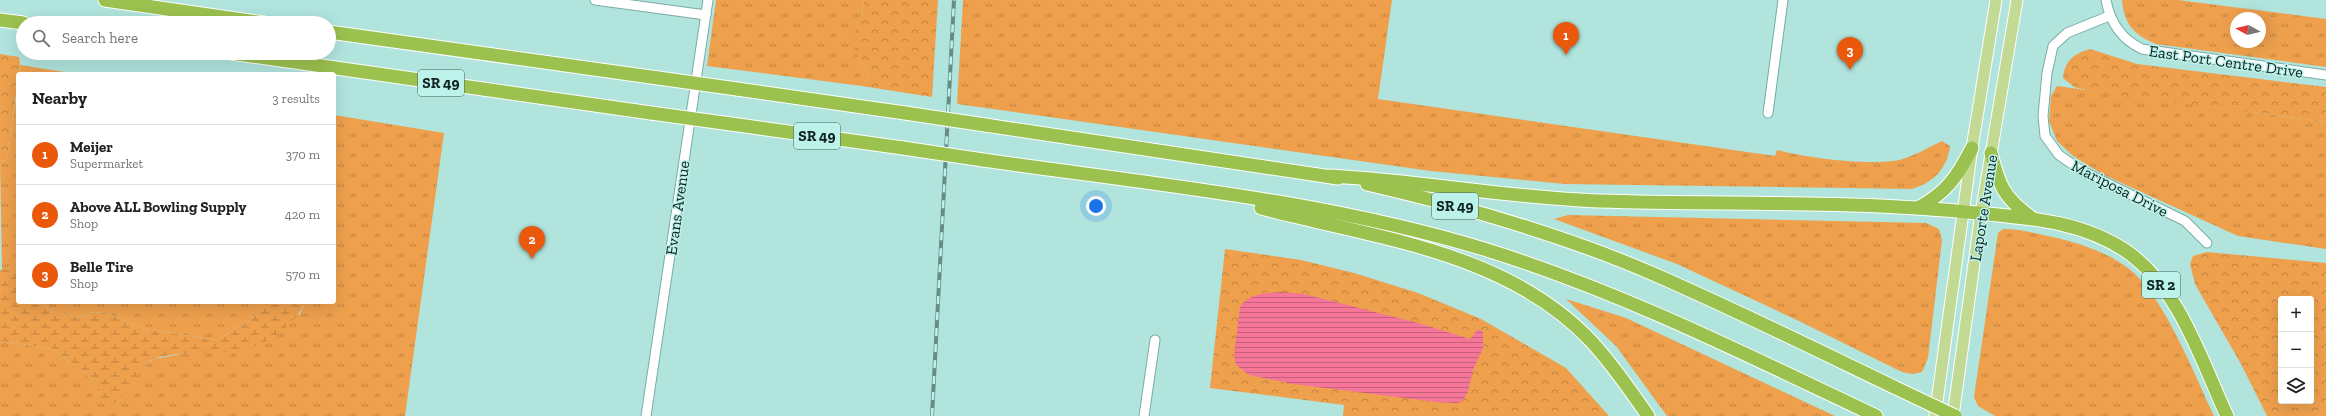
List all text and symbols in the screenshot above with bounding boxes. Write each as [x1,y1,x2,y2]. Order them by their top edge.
north arrow [2230,12,2266,48]
search box [16,16,336,60]
pin: 1 [1553,22,1579,55]
icon: search [30,27,52,49]
text: Search here [62,29,138,47]
pin: 3 [1837,37,1863,70]
street label: East Port Centre Drive [2148,41,2304,82]
road number: SR 49 [418,70,464,96]
text: Nearby [32,88,87,108]
text: 3 results [272,91,320,106]
road number: SR 49 [794,123,840,149]
text: Meijer [70,138,113,156]
text: 1 [42,147,48,162]
text: 370 m [286,147,320,162]
street label: Laporte Avenue [1966,154,2001,263]
text: Supermarket [70,156,143,171]
street label: Mariposa Drive [2068,156,2171,221]
street label: Evans Avenue [661,160,694,257]
road number: SR 49 [1432,193,1478,219]
your location [1086,196,1106,216]
text: Above ALL Bowling Supply [70,198,246,216]
text: 2 [42,207,48,222]
text: 420 m [285,207,320,222]
text: Shop [70,216,98,231]
pin: 2 [519,226,545,259]
text: Belle Tire [70,258,133,276]
text: 3 [42,267,48,282]
text: 570 m [286,267,320,282]
road number: SR 2 [2142,272,2180,298]
text: Shop [70,276,98,291]
map controls [2278,296,2314,404]
button: + [2278,296,2314,332]
button: − [2278,332,2314,368]
button: layers [2278,368,2314,404]

